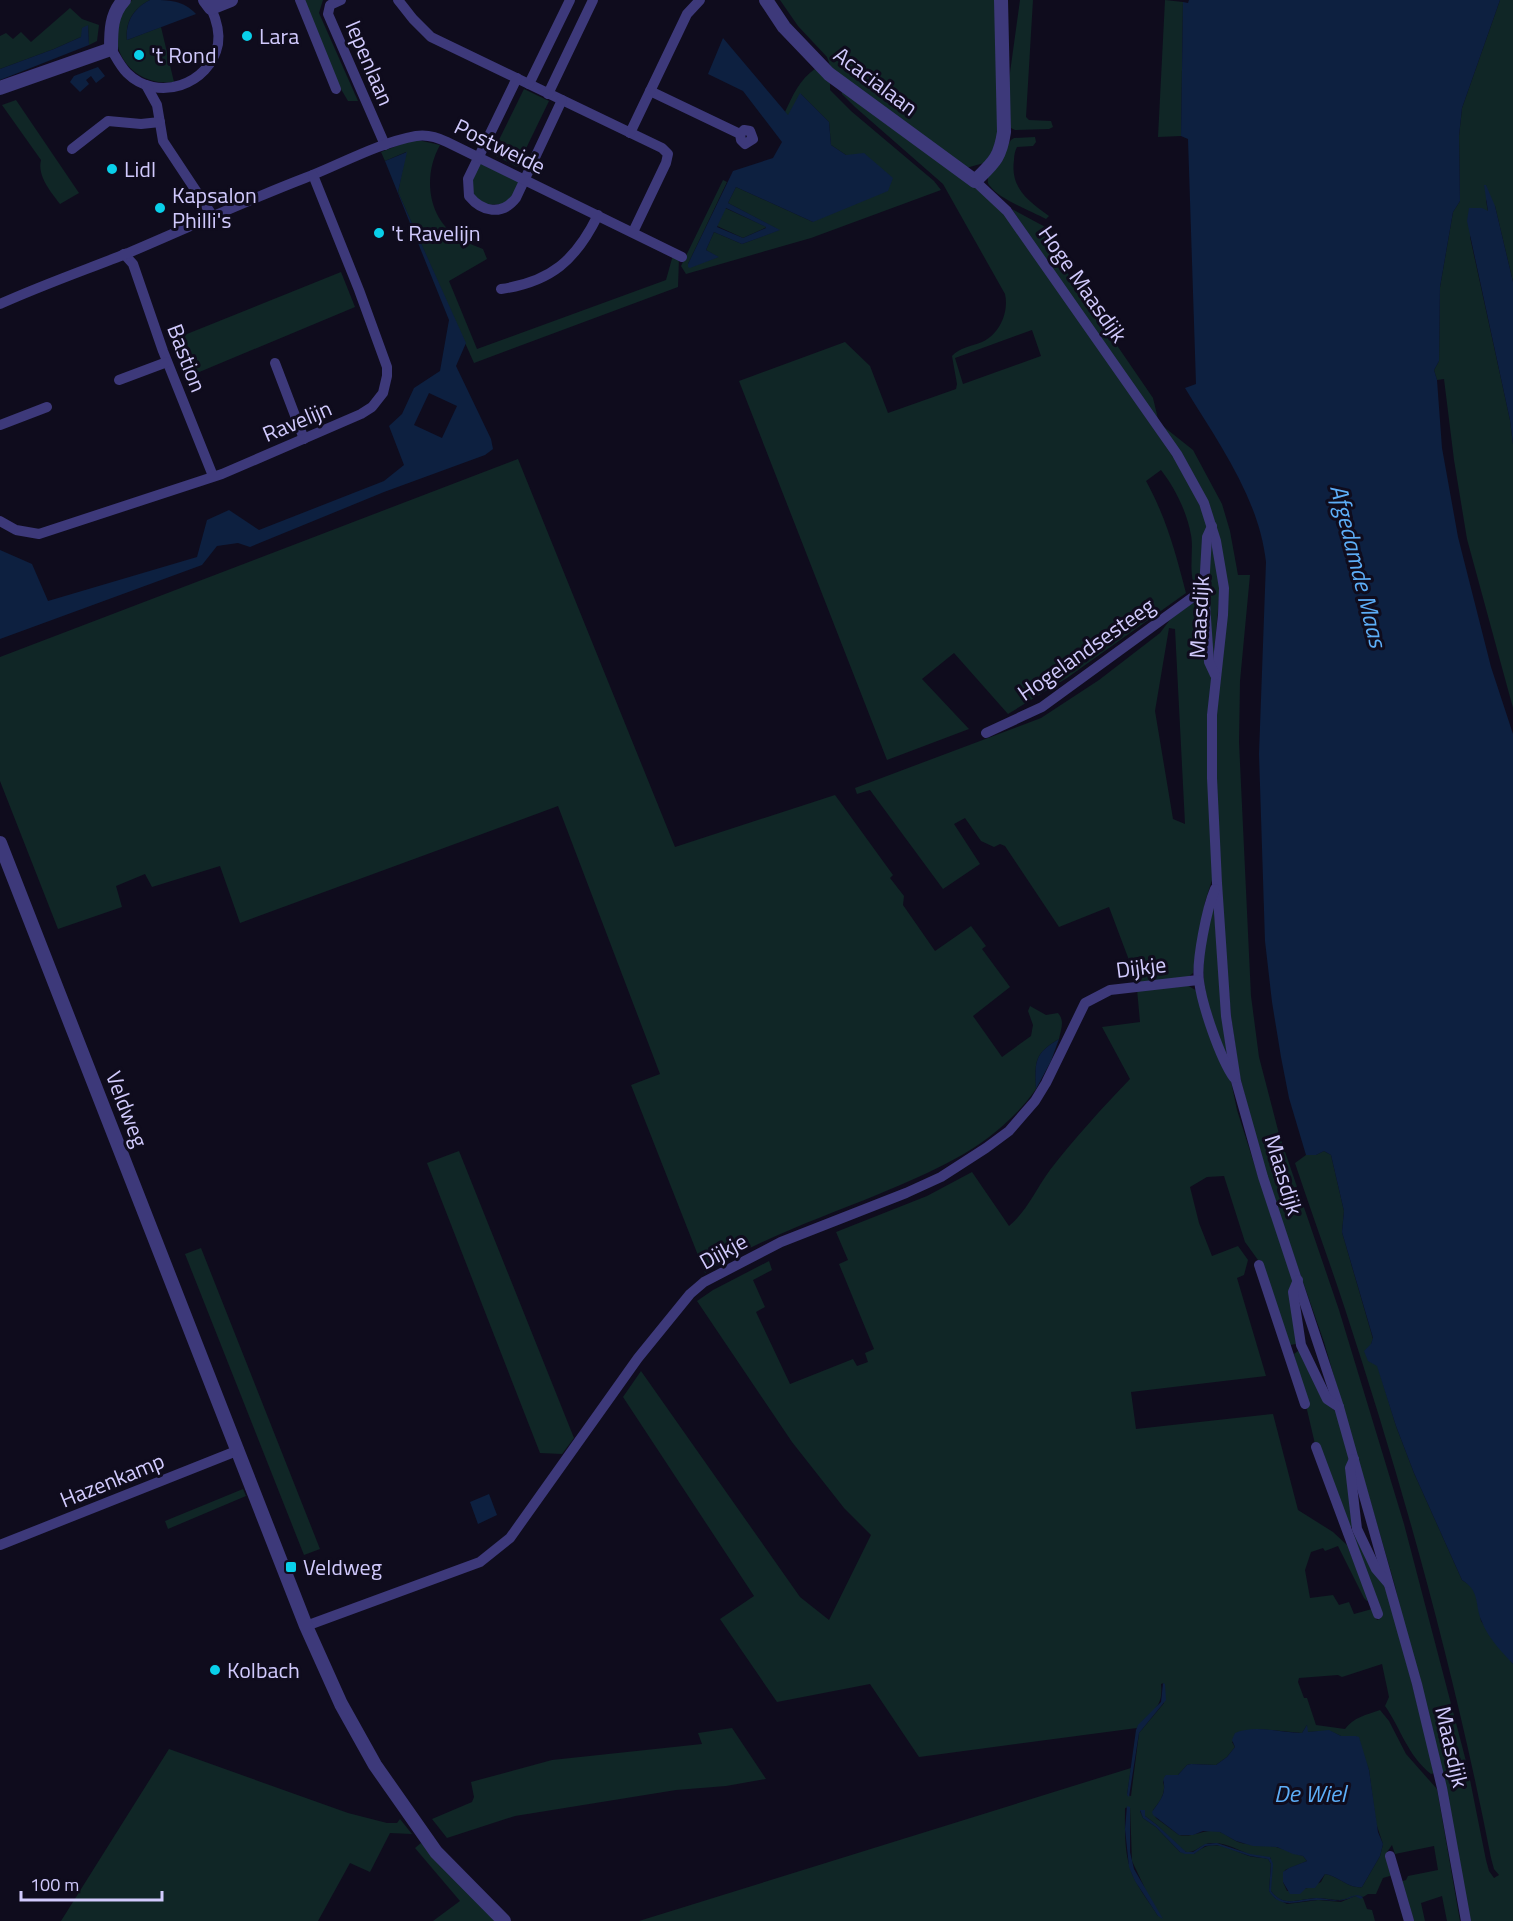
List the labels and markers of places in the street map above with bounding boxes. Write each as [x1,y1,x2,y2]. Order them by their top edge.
place label: Lara [259,19,299,53]
marker: Lara [240,29,254,43]
place label: 't Rond [151,38,217,72]
marker: 't Rond [132,48,146,62]
place label: Lidl [124,152,156,186]
marker: Lidl [105,162,119,176]
place label: Kapsalon Philli's [172,178,257,237]
marker: Kapsalon Philli's [153,201,167,215]
place label: 't Ravelijn [391,216,481,250]
marker: 't Ravelijn [372,226,386,240]
place label: Veldweg [303,1550,382,1584]
marker: Veldweg [284,1560,298,1574]
place label: Kolbach [227,1653,300,1687]
marker: Kolbach [208,1663,222,1677]

